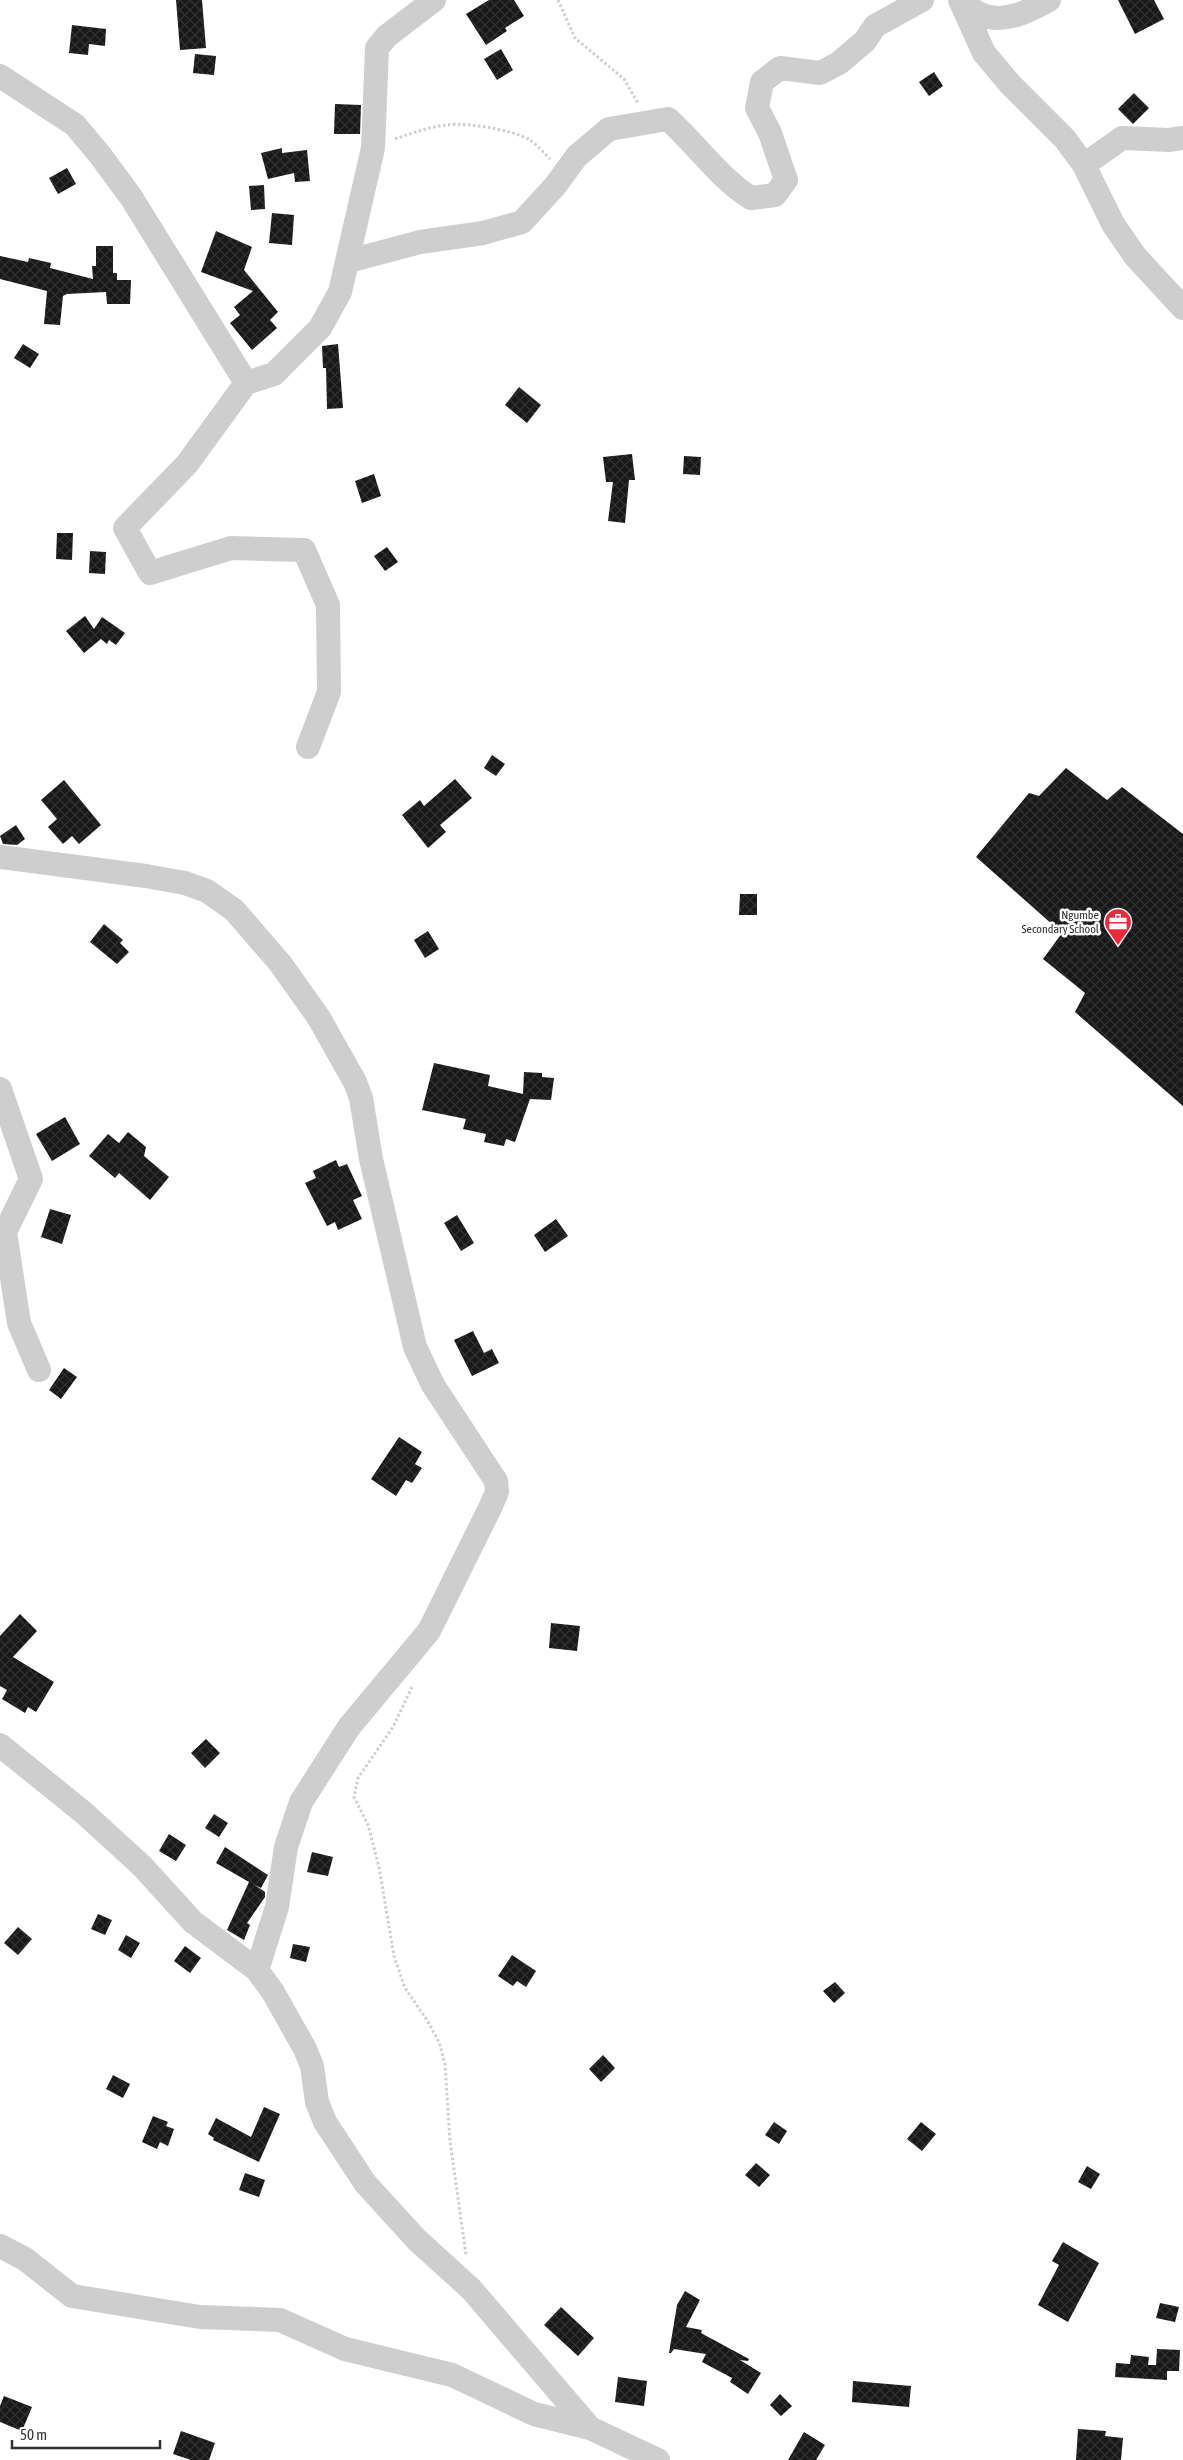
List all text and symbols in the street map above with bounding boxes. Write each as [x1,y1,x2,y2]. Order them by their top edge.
office icon: Ngumbe Secondary School [1103,907,1133,946]
place label: Ngumbe Secondary School [1022,908,1100,936]
scale bar [12,2418,160,2450]
text: 50 m [20,2426,47,2443]

